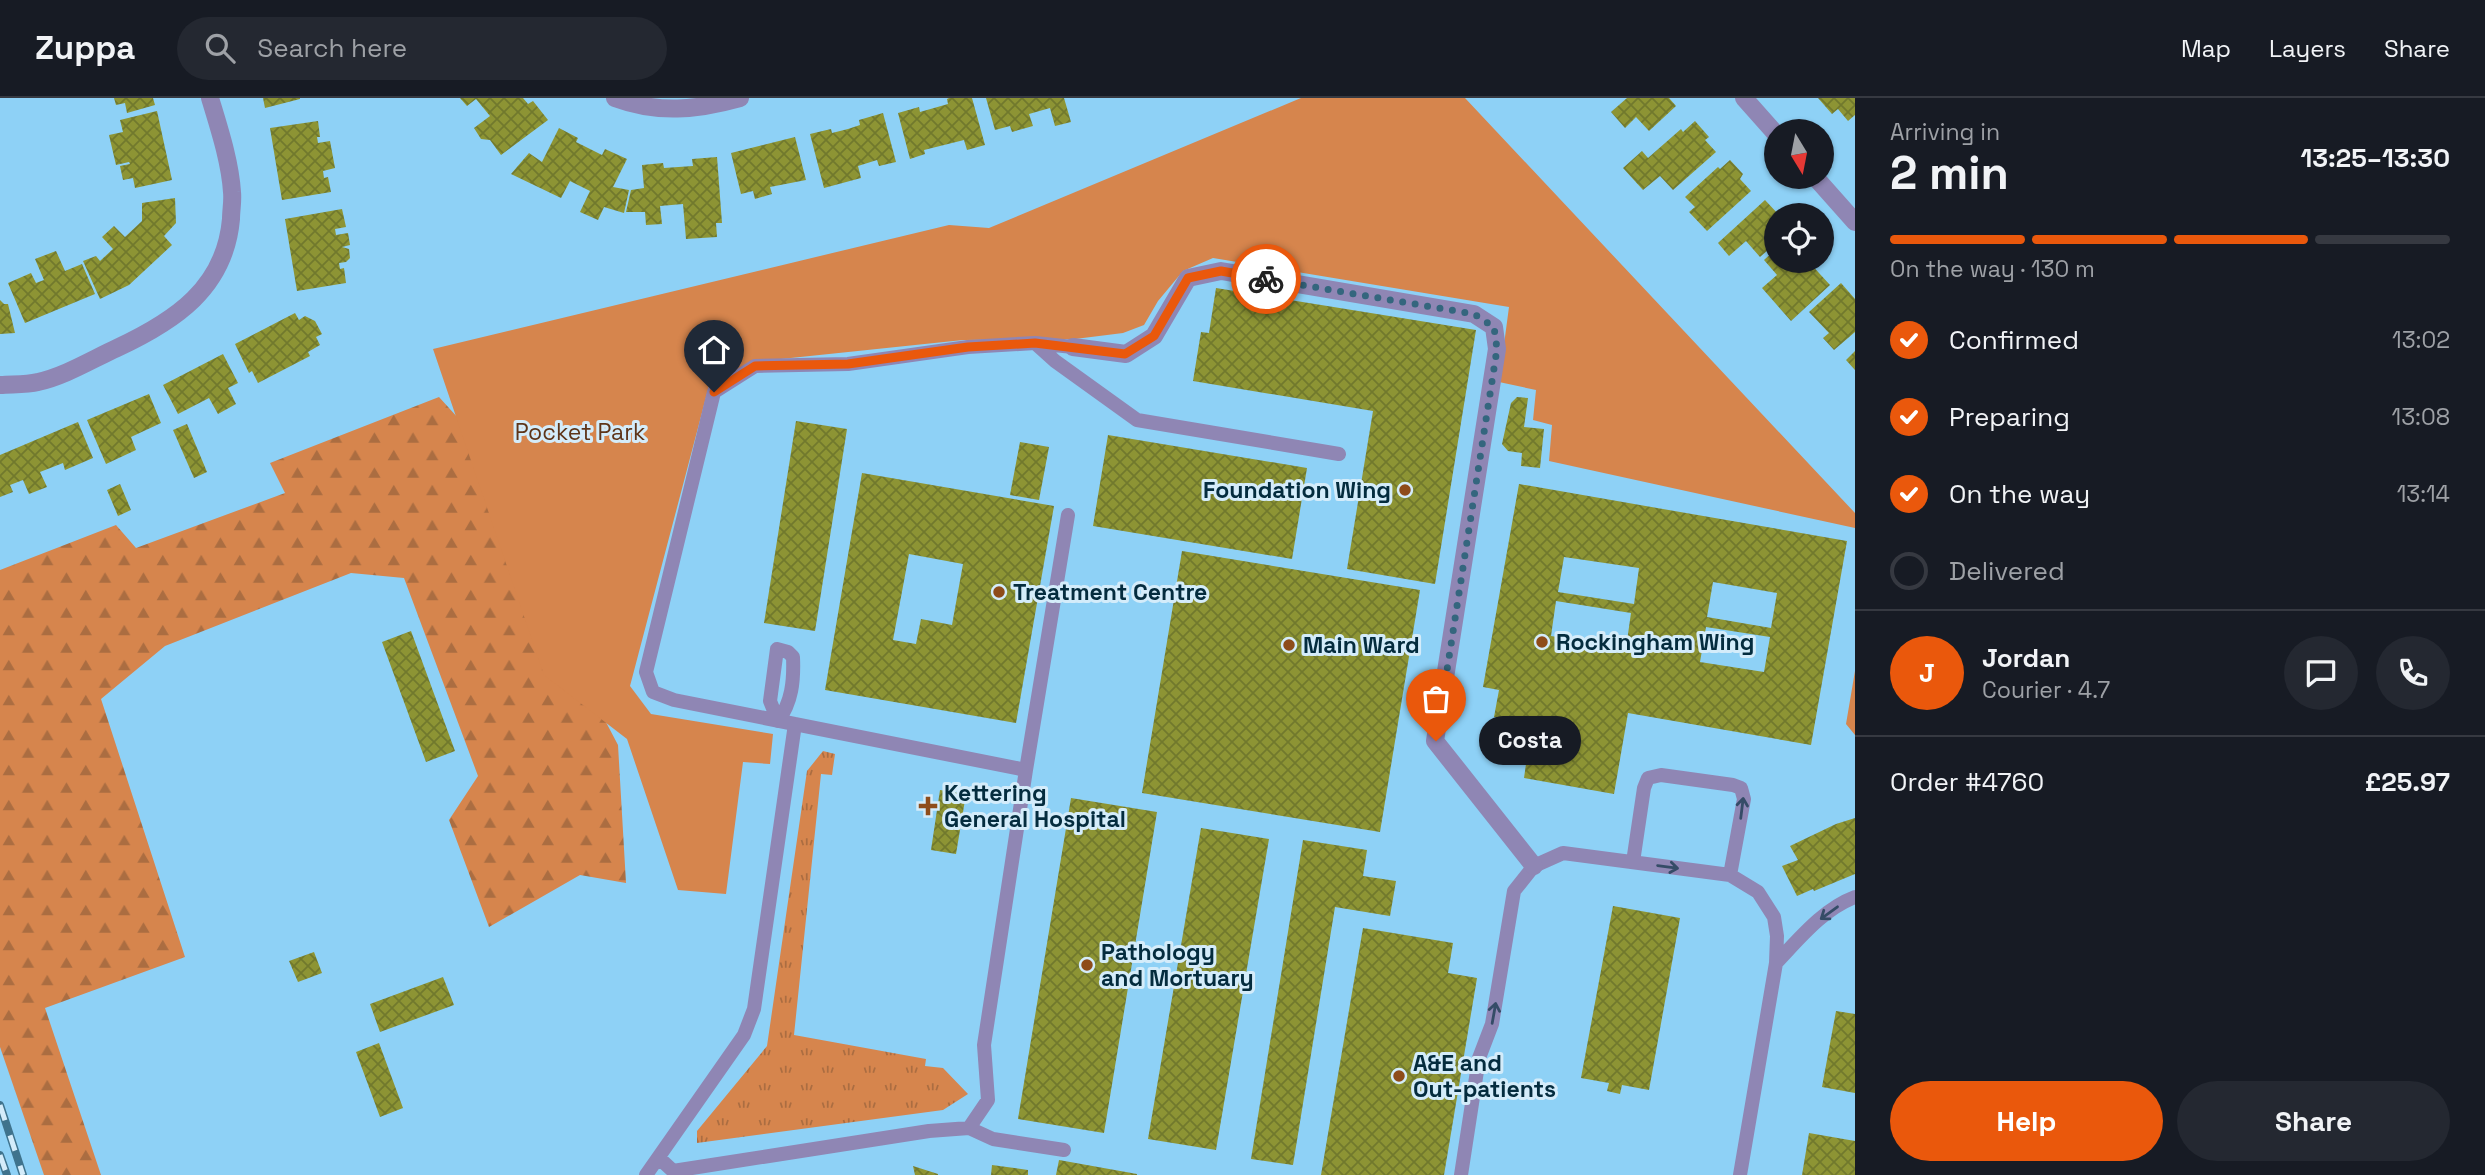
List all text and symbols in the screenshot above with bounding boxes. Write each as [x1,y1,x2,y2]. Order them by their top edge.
search box [177,17,667,80]
text: Zuppa [35,27,135,69]
icon: search [201,29,239,67]
text: Search here [257,31,407,65]
text: Map [2181,33,2231,64]
text: Layers [2269,33,2346,64]
text: Share [2384,33,2450,64]
text: Arriving in [1890,117,2000,147]
north arrow [1764,119,1834,189]
map controls [1764,119,1834,273]
text: 13:25–13:30 [2300,141,2450,175]
text: 2 min [1890,144,2009,202]
button: locate [1764,203,1834,273]
courier [1231,244,1301,314]
text: On the way · 130 m [1890,254,2095,284]
icon: bike [1247,260,1285,298]
pin [684,320,744,392]
icon: check [1890,321,1928,359]
text: Confirmed [1949,323,2079,357]
text: 13:02 [2392,325,2450,355]
icon: home [695,331,733,369]
icon: check [1890,398,1928,436]
text: Preparing [1949,400,2070,434]
text: 13:08 [2392,402,2450,432]
park label: Pocket Park [515,417,645,447]
place label: Foundation Wing [1203,475,1391,505]
icon: check [1890,475,1928,513]
text: On the way [1949,477,2090,511]
text: 13:14 [2397,479,2450,509]
marker: Foundation Wing [1397,482,1413,498]
text: Delivered [1949,554,2065,588]
place label: Treatment Centre [1013,577,1207,607]
marker: Treatment Centre [991,584,1007,600]
place label: Rockingham Wing [1556,627,1754,657]
place label: Main Ward [1303,630,1420,660]
marker: Rockingham Wing [1534,634,1550,650]
button: chat [2284,636,2358,710]
button: phone [2376,636,2450,710]
marker: Main Ward [1281,637,1297,653]
text: Jordan [1982,641,2070,675]
text: J [1919,656,1935,690]
pin [1406,669,1466,741]
text: Courier · 4.7 [1982,675,2110,705]
icon: bag [1417,680,1455,718]
callout: Costa [1478,716,1580,766]
text: Costa [1498,725,1562,755]
text: Order #4760 [1890,765,2044,799]
text: £25.97 [2365,765,2450,799]
place label: Kettering General Hospital [944,778,1126,834]
marker: Kettering General Hospital [918,796,938,816]
one-way arrow [1736,797,1749,820]
one-way arrow [1656,861,1679,874]
one-way arrow [1820,906,1839,920]
place label: Pathology and Mortuary [1101,937,1254,993]
marker: Pathology and Mortuary [1079,957,1095,973]
one-way arrow [1488,1002,1501,1025]
place label: A&E and Out-patients [1413,1048,1556,1104]
marker: A&E and Out-patients [1391,1068,1407,1084]
button: Help [1890,1081,2163,1161]
button: Share [2177,1081,2450,1161]

